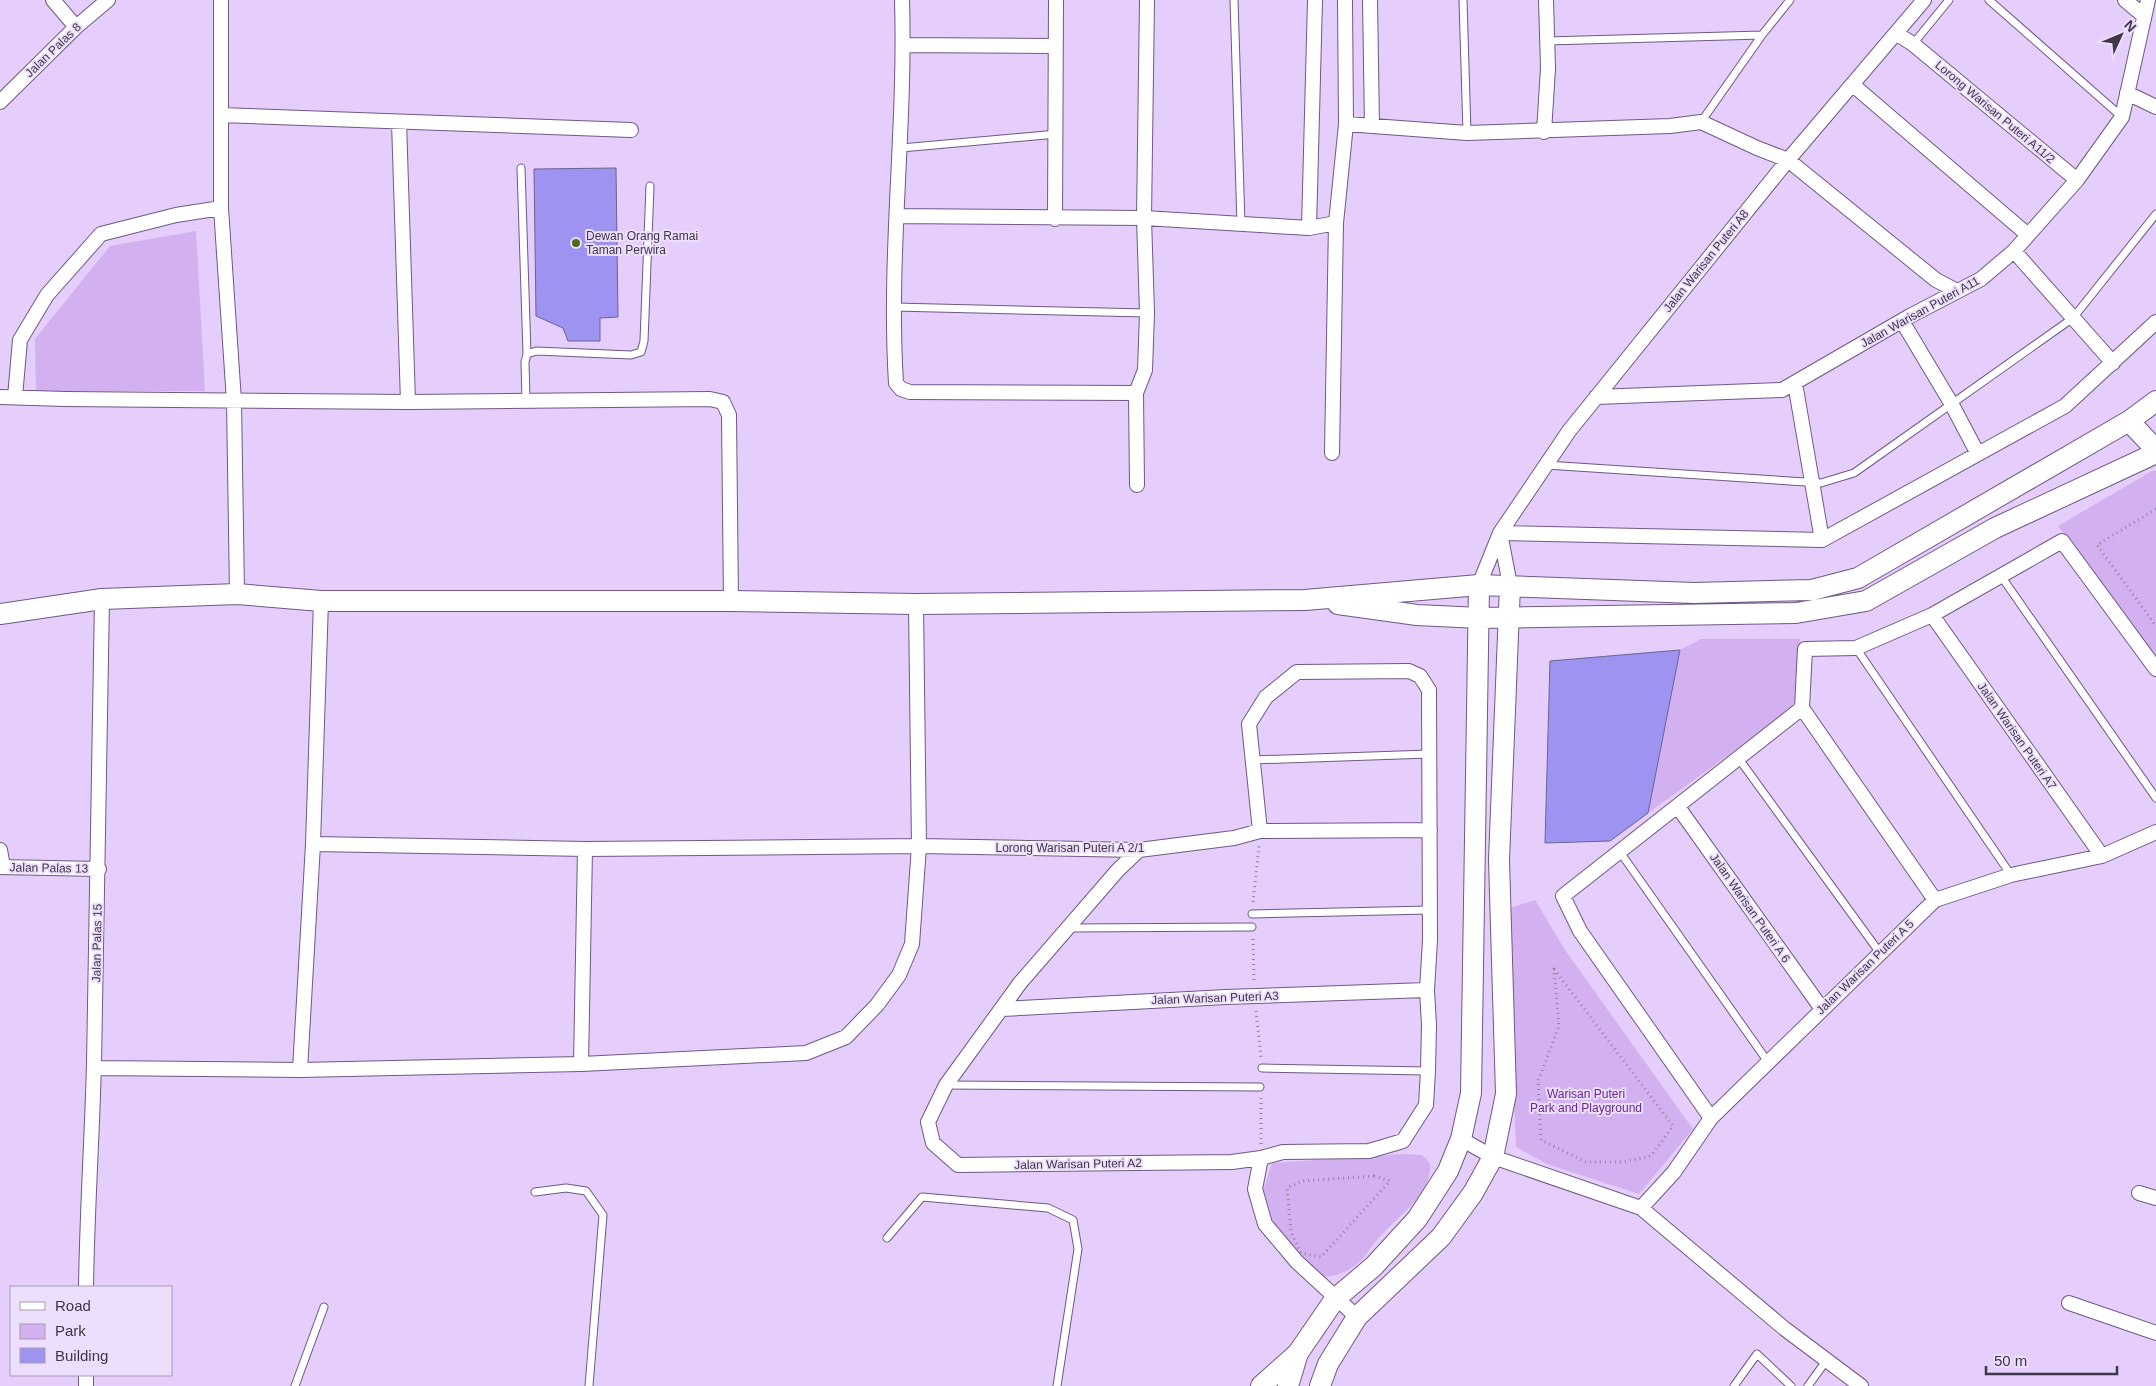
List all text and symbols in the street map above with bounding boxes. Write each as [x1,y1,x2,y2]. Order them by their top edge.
north arrow [2096,10,2146,60]
text: N [2121,17,2140,35]
street label: Jalan Palas 8 [22,20,84,80]
street label: Lorong Warisan Puteri A11/2 [1932,58,2058,166]
street label: Jalan Warisan Puteri A8 [1660,207,1752,315]
place label: Dewan Orang Ramai Taman Perwira [586,229,698,257]
marker: Dewan Orang Ramai Taman Perwira [570,237,582,249]
street label: Jalan Warisan Puteri A11 [1858,273,1982,350]
street label: Jalan Warisan Puteri A7 [1975,680,2060,793]
street label: Lorong Warisan Puteri A 2/1 [996,841,1145,855]
street label: Jalan Warisan Puteri A 6 [1707,851,1793,966]
street label: Jalan Palas 13 [10,860,89,876]
street label: Jalan Palas 15 [89,903,105,982]
street label: Jalan Warisan Puteri A 5 [1813,916,1917,1017]
street label: Jalan Warisan Puteri A3 [1151,989,1279,1007]
park label: Warisan Puteri Park and Playground [1530,1087,1642,1115]
street label: Jalan Warisan Puteri A2 [1014,1156,1142,1172]
legend [10,1286,172,1376]
text: Road [55,1297,91,1314]
text: Park [55,1322,86,1339]
scale bar [1986,1344,2117,1376]
text: Building [55,1347,108,1364]
text: 50 m [1994,1352,2027,1369]

